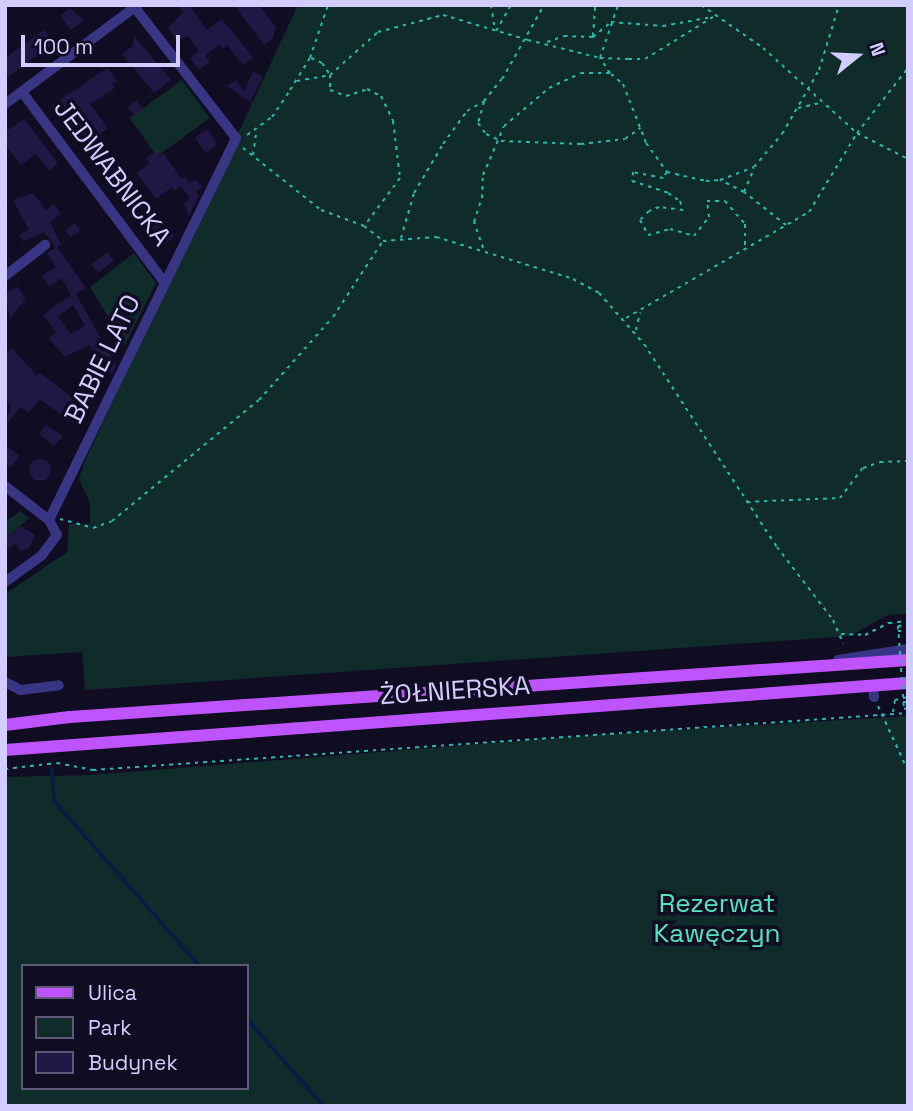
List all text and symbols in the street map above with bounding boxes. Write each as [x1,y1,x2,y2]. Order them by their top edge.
scale bar [24,21,184,65]
north arrow [822,21,892,91]
text: 100 m [34,33,93,60]
text: N [864,39,891,59]
street label: JEDWABNICKA [47,94,177,252]
street label: BABIE LATO [59,290,147,428]
street label: ŻOŁNIERSKA [379,670,531,712]
park label: Rezerwat Kawęczyn [654,888,780,950]
legend [21,964,248,1090]
text: Ulica [88,979,137,1006]
text: Park [88,1014,132,1041]
text: Budynek [88,1049,178,1076]

